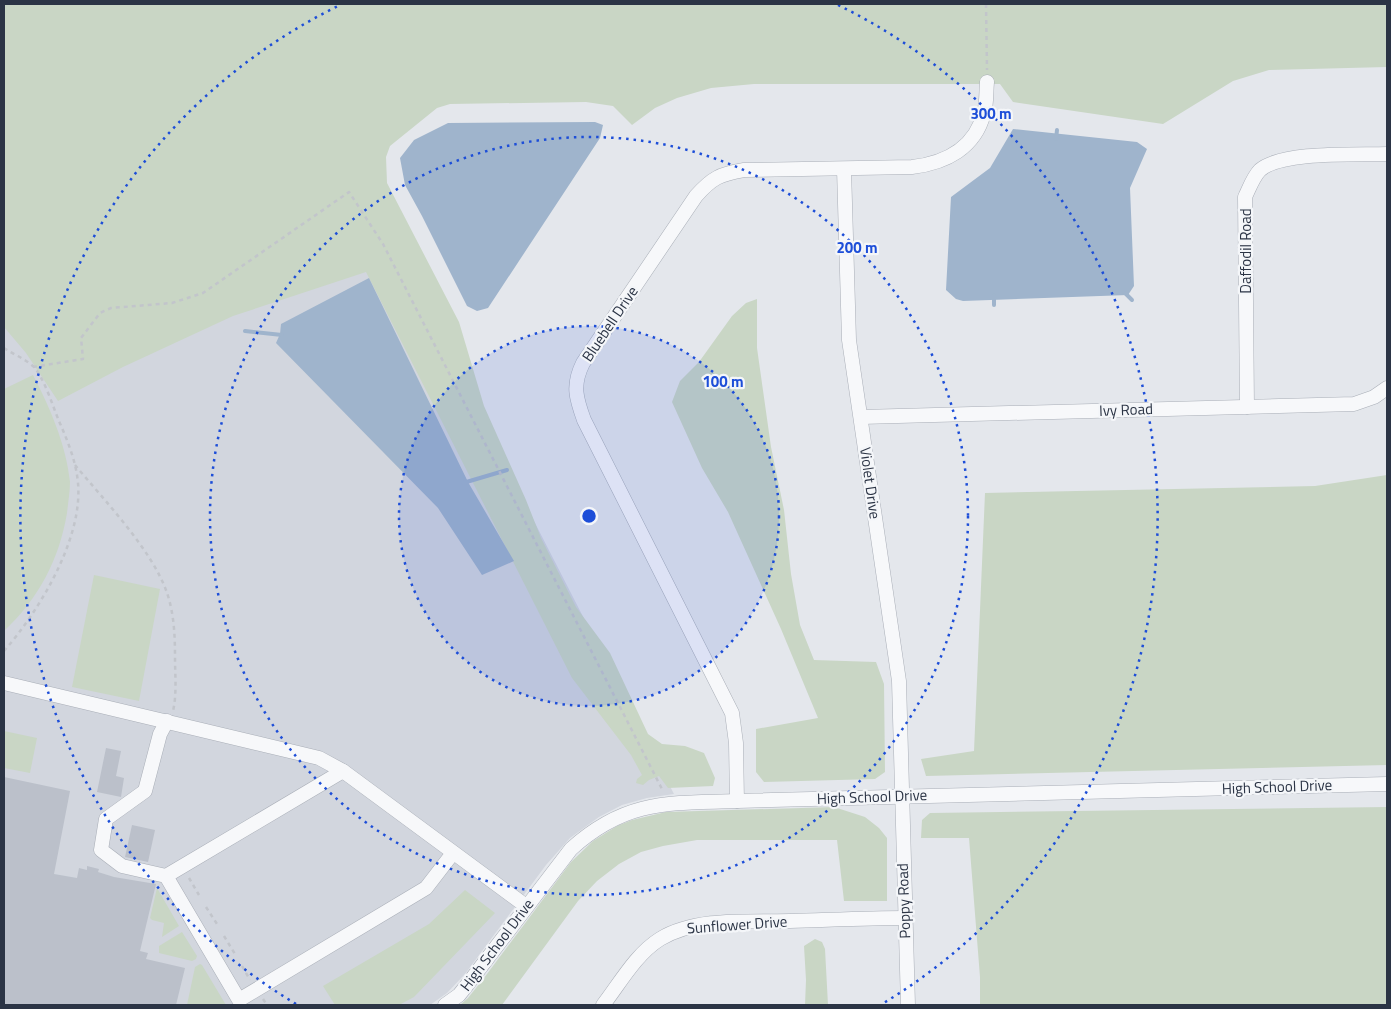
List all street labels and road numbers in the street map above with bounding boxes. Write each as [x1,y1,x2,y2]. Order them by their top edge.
street label: Daffodil Road [1234,208,1257,294]
street label: Bluebell Drive [576,281,643,366]
street label: Ivy Road [1099,397,1153,422]
street label: Violet Drive [854,446,887,520]
street label: High School Drive [1221,773,1333,800]
street label: High School Drive [816,783,928,810]
street label: Poppy Road [891,863,916,939]
street label: High School Drive [454,894,539,996]
street label: Sunflower Drive [686,910,788,939]

